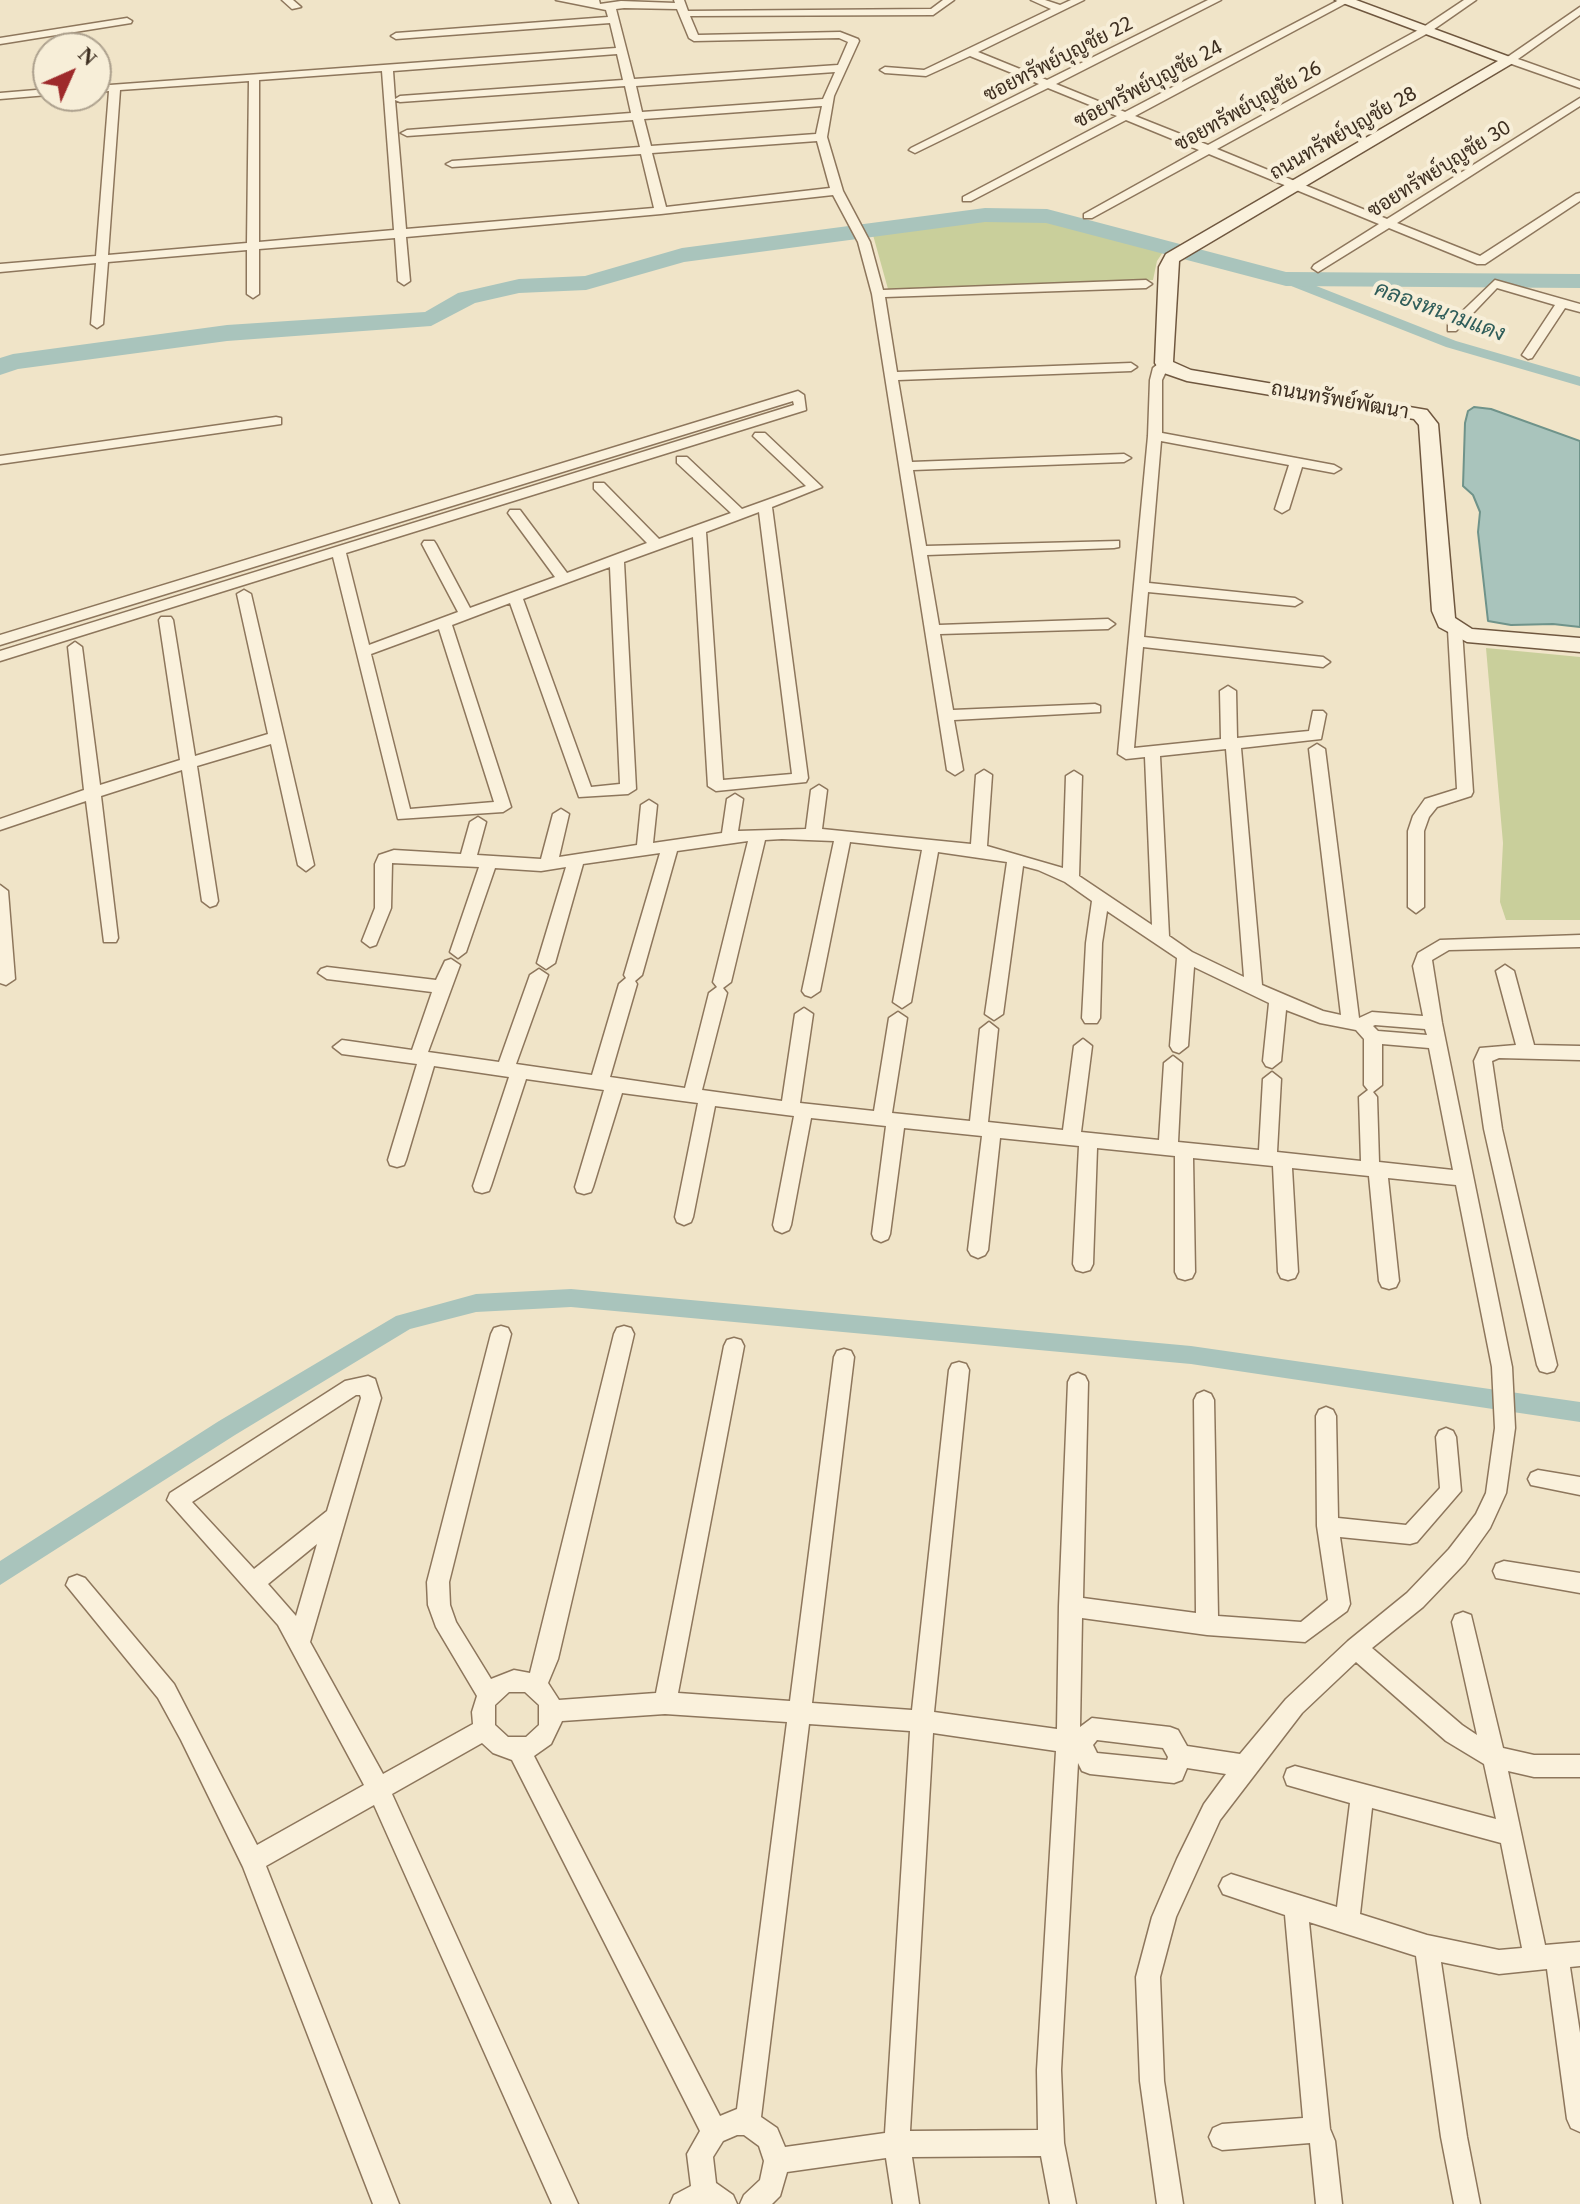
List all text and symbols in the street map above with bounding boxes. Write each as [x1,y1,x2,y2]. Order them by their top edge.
street label: ซอยทรัพย์บุญชัย 22 [979,11,1137,107]
north arrow [32,32,112,112]
street label: ซอยทรัพย์บุญชัย 24 [1070,35,1226,133]
text: N [73,42,102,71]
street label: ซอยทรัพย์บุญชัย 26 [1170,56,1326,156]
street label: ถนนทรัพย์บุญชัย 28 [1265,81,1421,185]
street label: ซอยทรัพย์บุญชัย 30 [1363,115,1515,223]
water label: คลองหนามแดง [1371,275,1509,347]
street label: ถนนทรัพย์พัฒนา [1269,376,1411,424]

